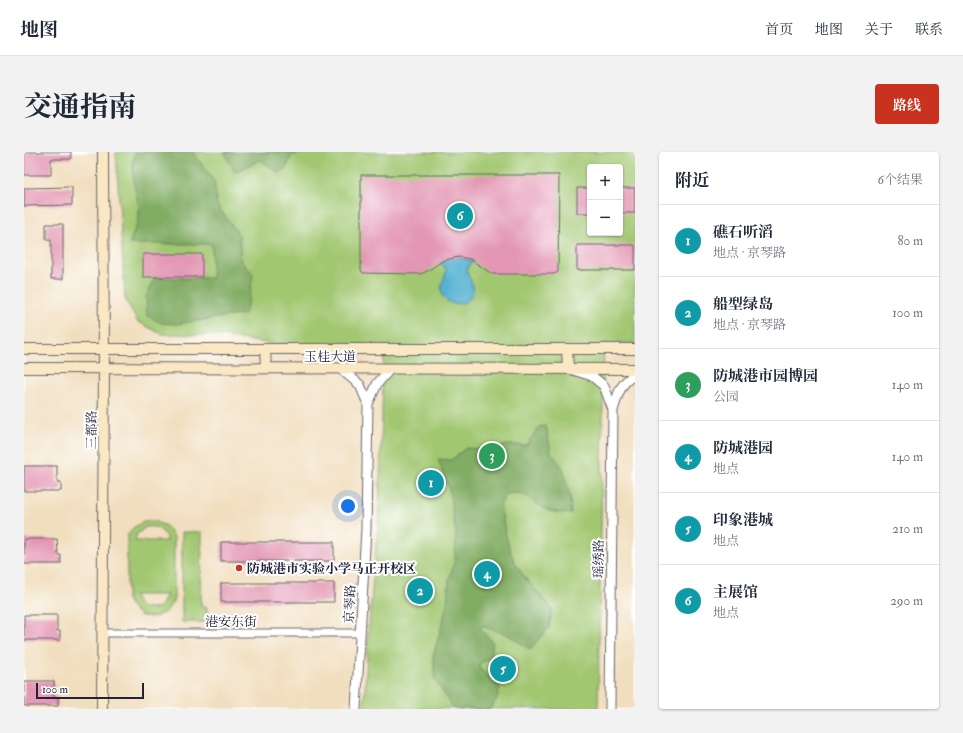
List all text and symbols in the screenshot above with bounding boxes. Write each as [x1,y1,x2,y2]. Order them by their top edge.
text: 地图 [20,18,58,42]
text: 首页 [765,21,793,38]
text: 地图 [815,21,843,38]
text: 关于 [865,21,893,38]
text: 联系 [915,21,943,38]
button: 路线 [875,84,939,124]
text: 交通指南 [24,90,136,125]
map controls [587,164,623,236]
button: + [587,164,623,200]
text: 附近 [675,170,709,191]
text: 6个结果 [877,172,923,188]
button: − [587,200,623,236]
pin: 6 [447,201,473,231]
text: 礁石听滔 [713,223,773,242]
text: 1 [686,233,690,249]
text: 80 m [897,233,923,249]
text: 地点 · 京琴路 [713,245,786,261]
text: 船型绿岛 [713,295,773,314]
text: 2 [685,305,691,321]
text: 100 m [892,305,923,321]
text: 地点 · 京琴路 [713,317,786,333]
street label: 玉桂大道 [304,349,356,365]
text: 防城港市园博园 [713,367,818,386]
text: 3 [686,377,691,393]
text: 140 m [892,377,923,393]
text: 公园 [713,389,739,405]
street label: 三都路 [84,410,100,450]
text: 防城港园 [713,439,773,458]
pin: 3 [479,441,505,471]
text: 4 [684,449,692,465]
text: 140 m [892,449,923,465]
text: 地点 [713,461,739,477]
pin: 1 [418,468,444,498]
your location [338,496,358,516]
text: 印象港城 [713,511,773,530]
text: 5 [685,521,691,537]
text: 210 m [892,521,923,537]
text: 地点 [713,533,739,549]
street label: 瑶绣路 [591,539,607,579]
pin: 4 [474,559,500,589]
place label: 防城港市实验小学马正开校区 [247,561,416,577]
marker: 防城港市实验小学马正开校区 [234,563,244,573]
pin: 2 [407,576,433,606]
text: 主展馆 [713,583,758,602]
street label: 京琴路 [341,584,359,624]
text: 6 [685,593,691,609]
text: 290 m [890,593,923,609]
text: 地点 [713,605,739,621]
street label: 港安东街 [205,614,257,630]
pin: 5 [490,654,516,684]
scale bar [36,681,144,700]
text: 100 m [42,683,68,696]

